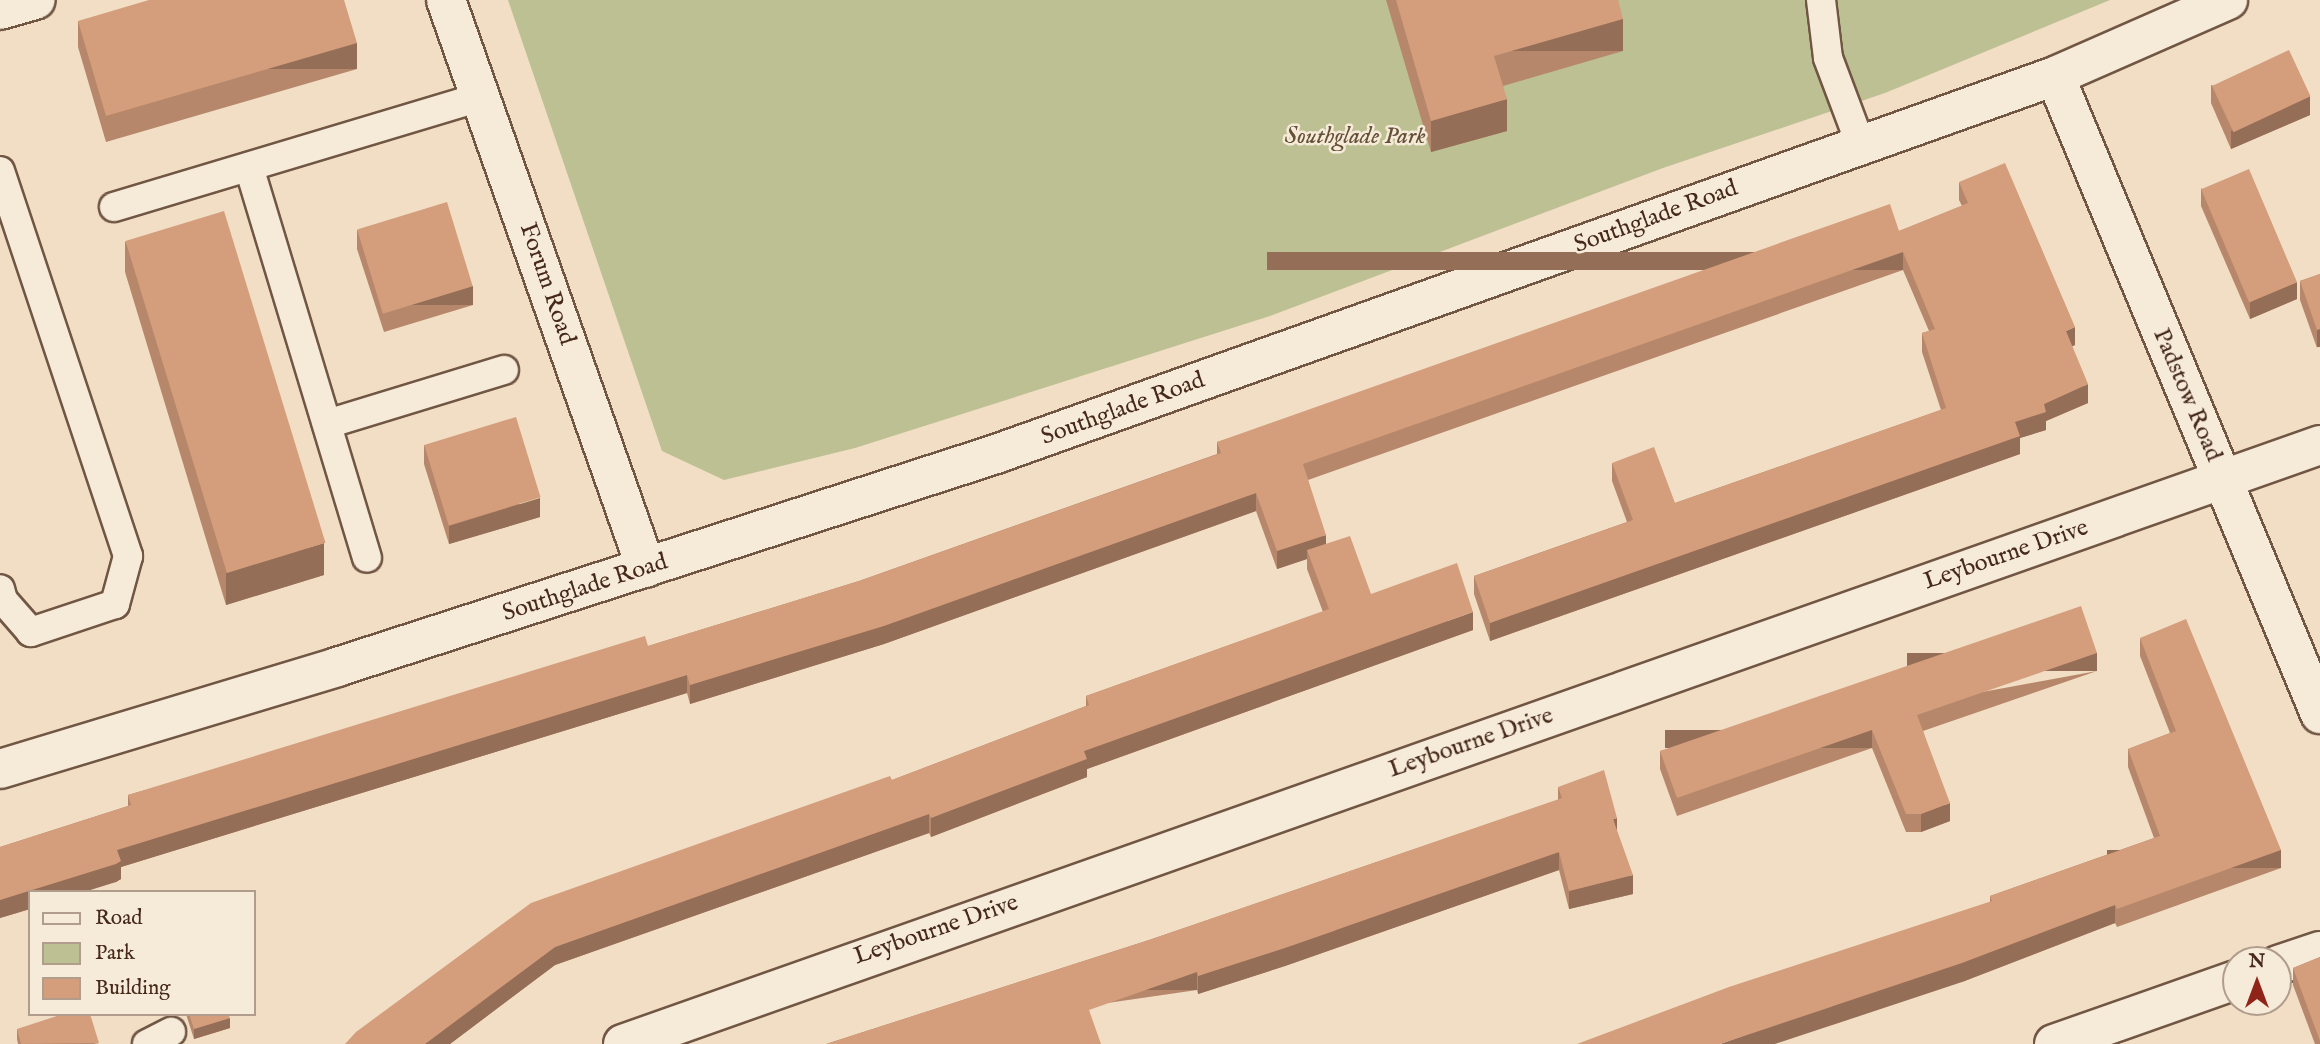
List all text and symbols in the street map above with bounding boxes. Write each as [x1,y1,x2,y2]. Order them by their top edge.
park label: Southglade Park [1284,123,1426,151]
street label: Southglade Road [1570,174,1742,260]
street label: Forum Road [513,219,581,349]
street label: Padstow Road [2146,324,2228,466]
street label: Southglade Road [1037,366,1209,452]
street label: Leybourne Drive [1920,513,2092,597]
street label: Southglade Road [499,548,671,628]
street label: Leybourne Drive [1385,701,1557,785]
street label: Leybourne Drive [850,888,1022,972]
legend [28,890,256,1016]
text: Road [95,905,142,932]
text: Park [95,940,135,967]
north arrow [2222,946,2292,1016]
text: N [2249,950,2265,974]
text: Building [95,975,170,1002]

